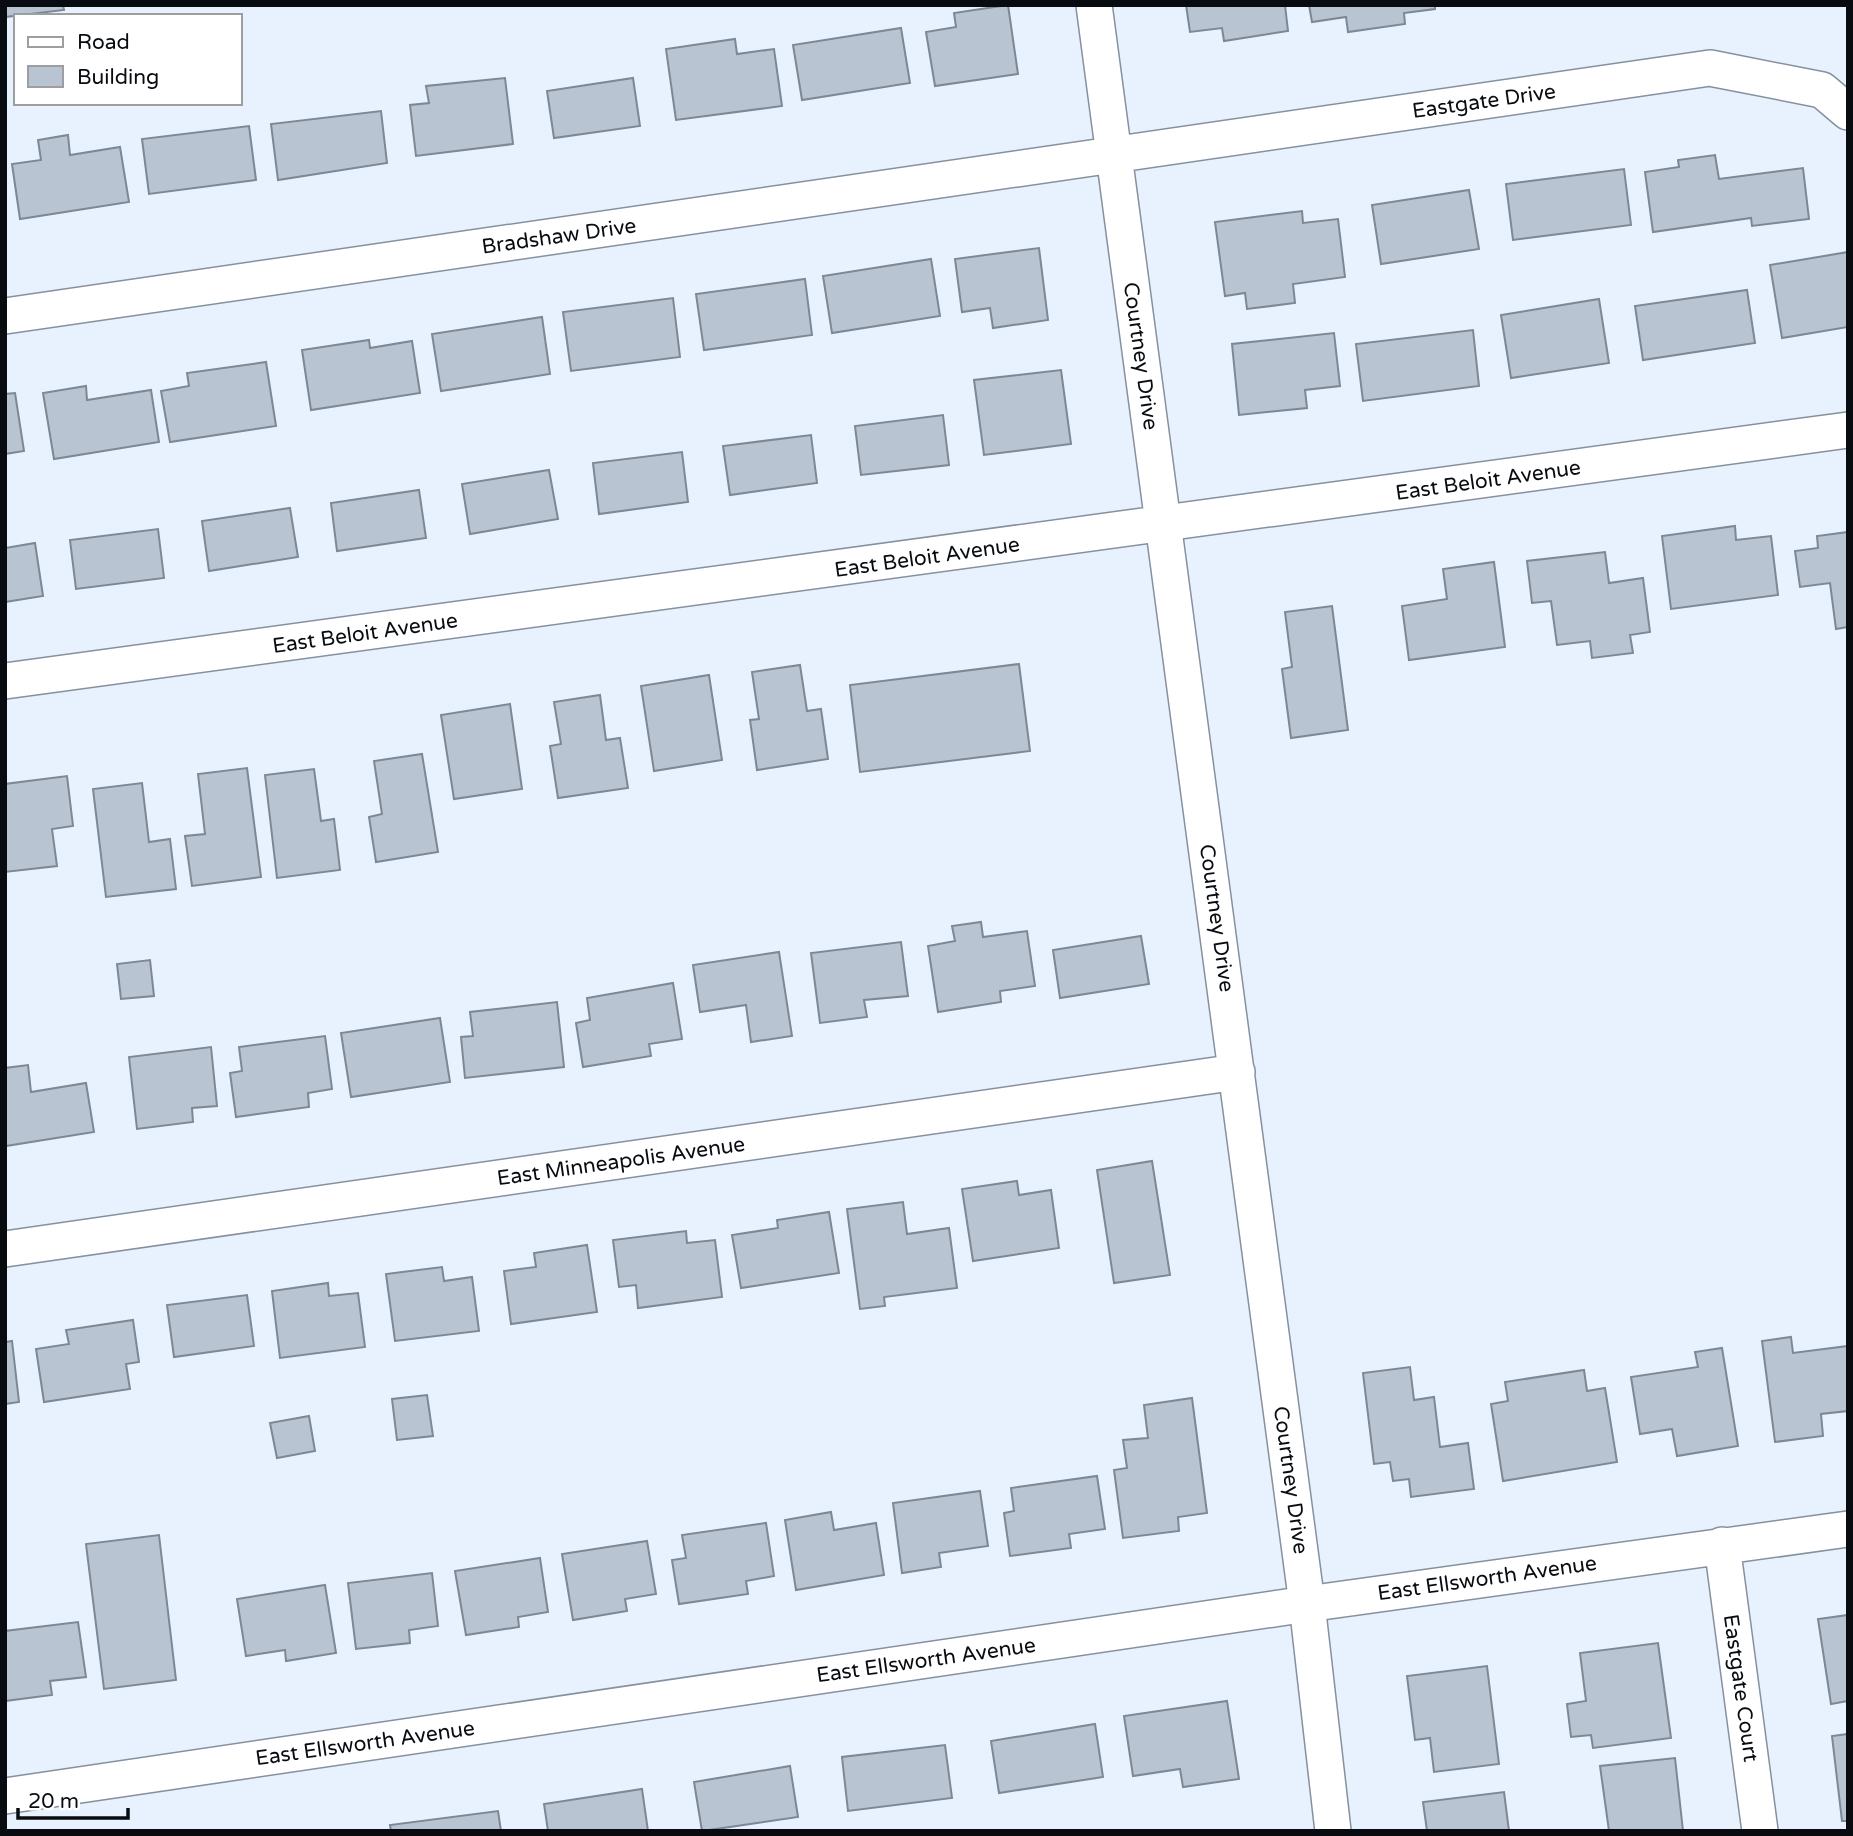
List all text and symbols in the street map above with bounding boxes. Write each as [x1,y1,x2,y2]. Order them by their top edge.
legend [14,14,242,105]
text: Road [77,30,130,55]
text: Building [77,65,159,90]
street label: Eastgate Drive [1411,79,1558,124]
street label: Bradshaw Drive [480,213,638,260]
street label: Courtney Drive [1118,281,1163,432]
street label: East Beloit Avenue [1394,455,1582,506]
street label: East Beloit Avenue [833,532,1021,583]
street label: East Beloit Avenue [271,608,459,659]
street label: Courtney Drive [1194,843,1239,994]
street label: East Minneapolis Avenue [495,1132,747,1191]
street label: Courtney Drive [1268,1405,1313,1556]
street label: East Ellsworth Avenue [1376,1551,1598,1606]
street label: Eastgate Court [1718,1613,1763,1763]
street label: East Ellsworth Avenue [815,1633,1037,1688]
street label: East Ellsworth Avenue [254,1716,476,1771]
scale bar [18,1776,128,1820]
text: 20 m [28,1789,79,1814]

